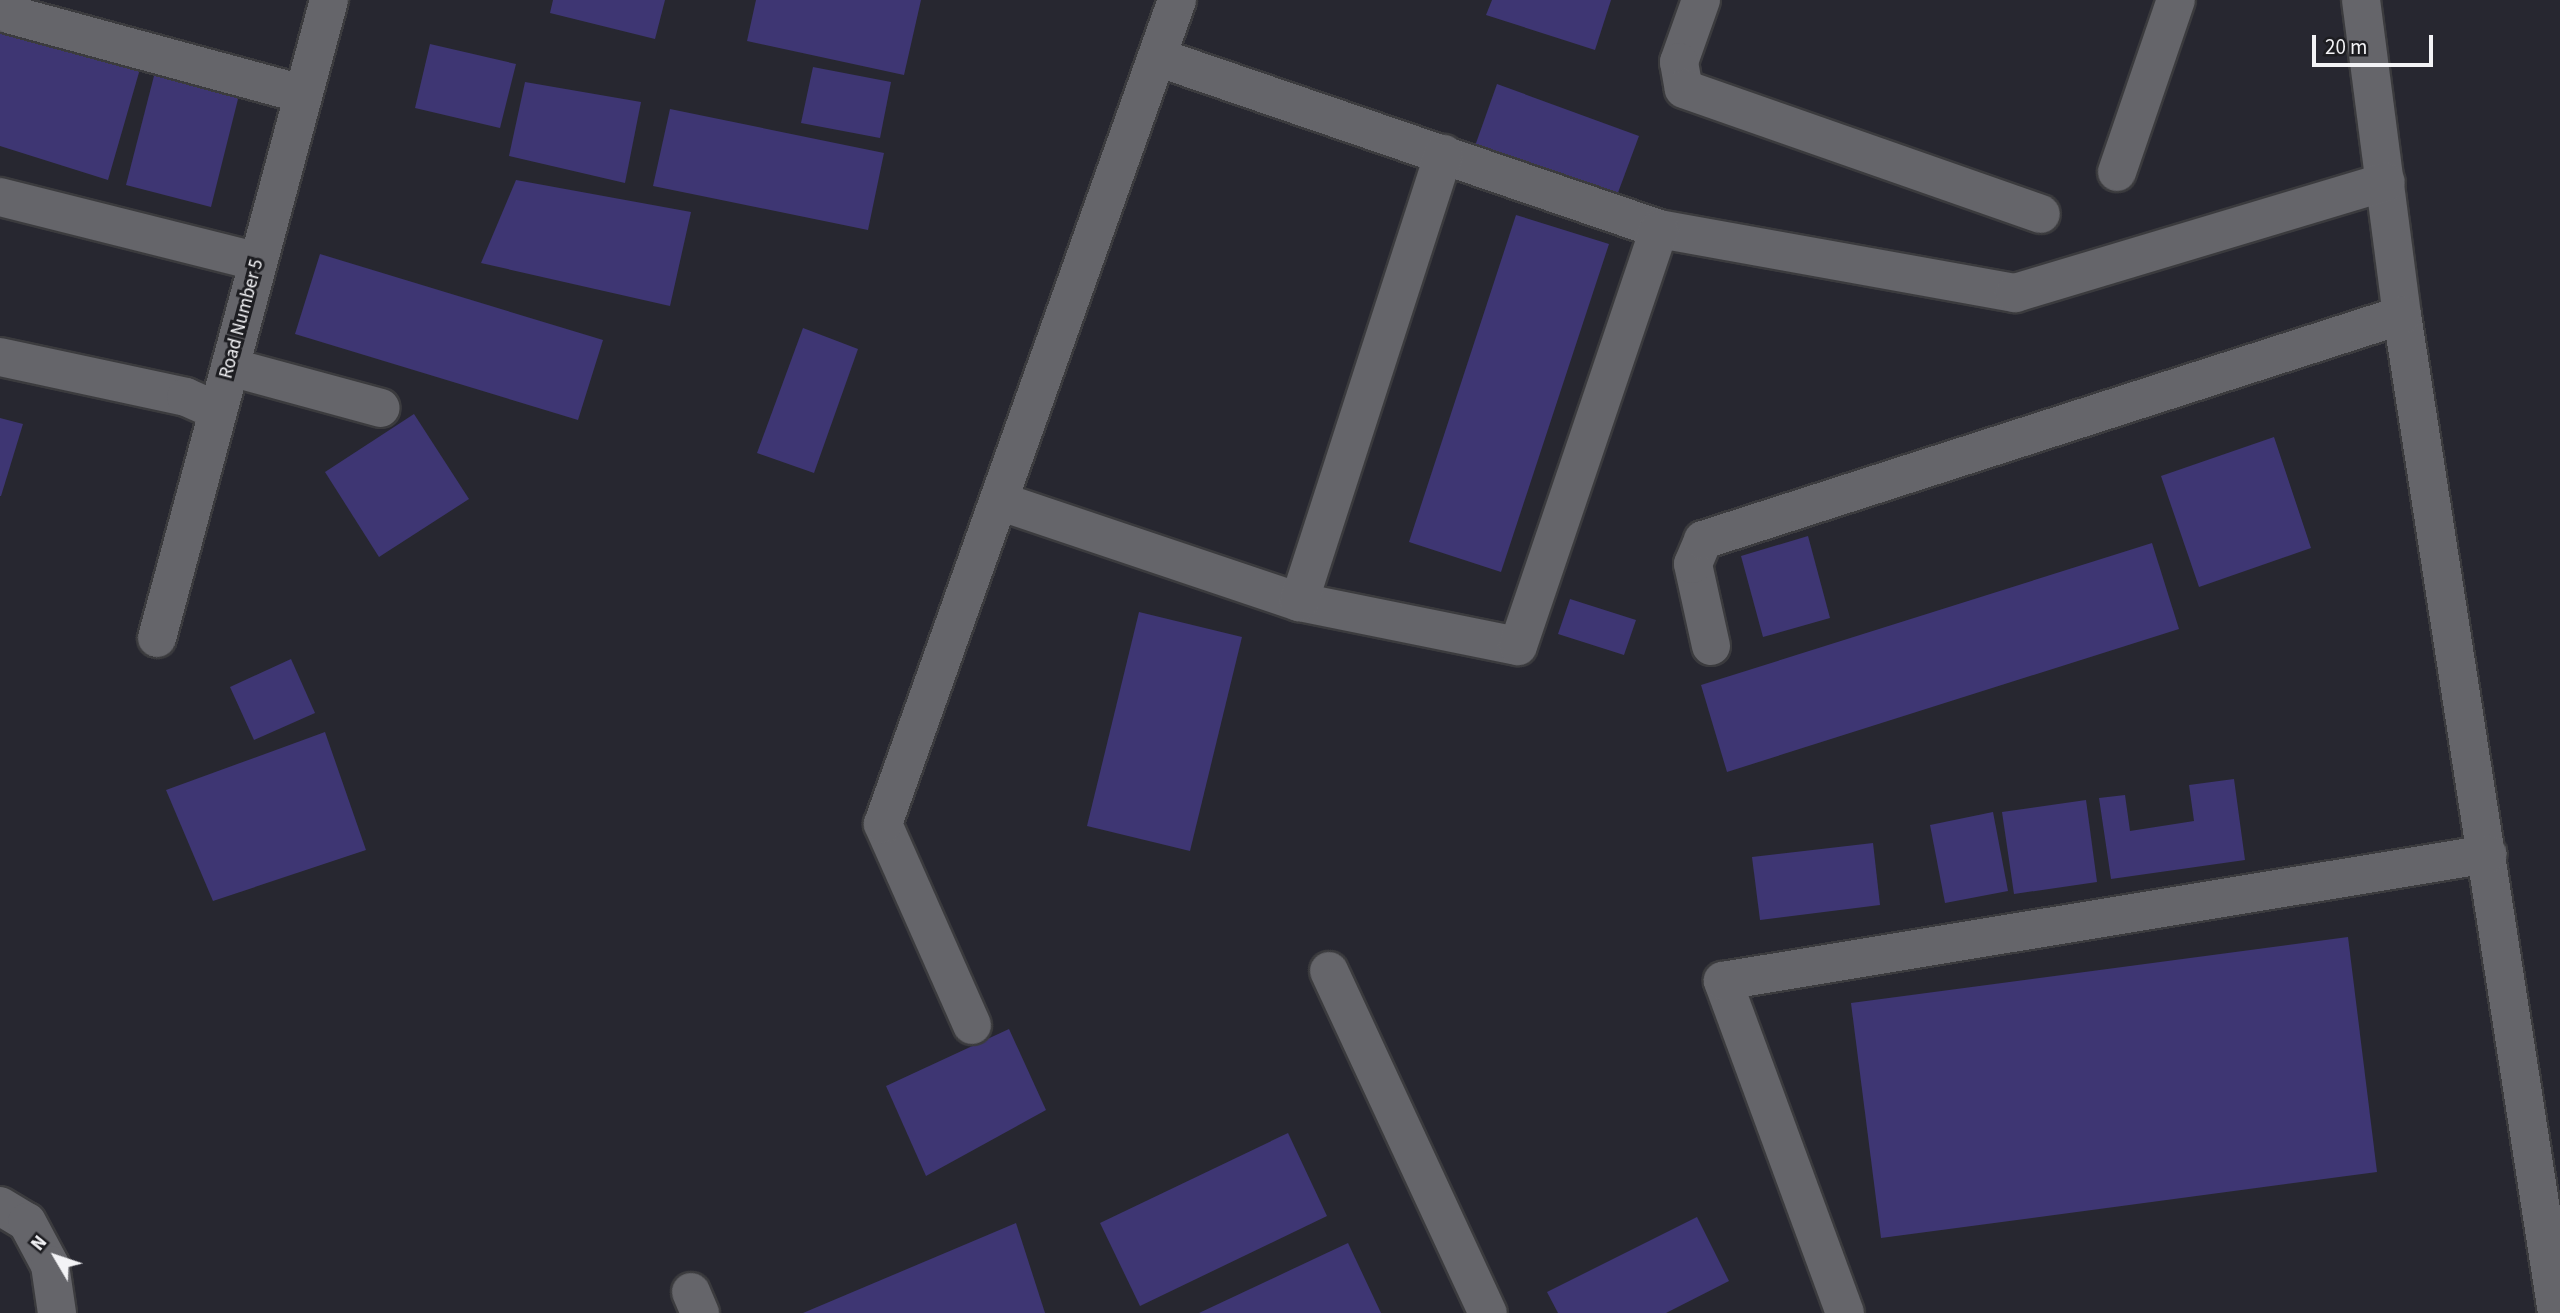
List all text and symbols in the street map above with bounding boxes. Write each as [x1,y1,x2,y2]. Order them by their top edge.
scale bar [2315,21,2436,65]
text: 20 m [2325,32,2367,62]
street label: Road Number 5 [215,257,269,381]
north arrow [21,1222,91,1292]
text: N [25,1230,54,1257]

